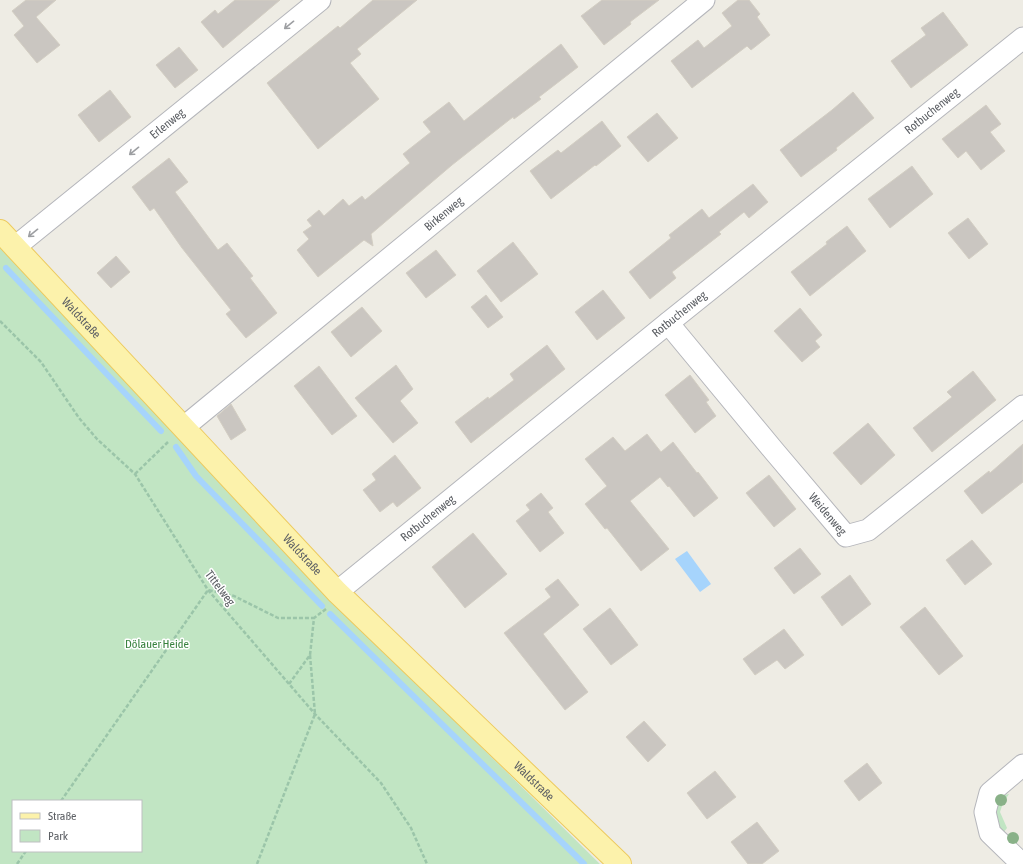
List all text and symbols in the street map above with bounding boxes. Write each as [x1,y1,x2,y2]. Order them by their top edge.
one-way arrow [284,20,295,29]
street label: Rotbuchenweg [902,85,963,137]
street label: Erlenweg [147,105,188,142]
one-way arrow [129,146,139,155]
street label: Birkenweg [421,193,467,234]
one-way arrow [28,228,39,237]
street label: Rotbuchenweg [649,287,710,340]
street label: Waldstraße [59,295,104,341]
street label: Weidenweg [806,490,850,539]
street label: Rotbuchenweg [398,491,458,544]
street label: Waldstraße [280,532,325,578]
street label: Tittelweg [202,568,238,609]
park label: Dölauer Heide [125,637,189,651]
street label: Waldstraße [511,759,557,804]
legend [12,800,142,852]
text: Straße [48,809,76,823]
text: Park [48,829,69,843]

